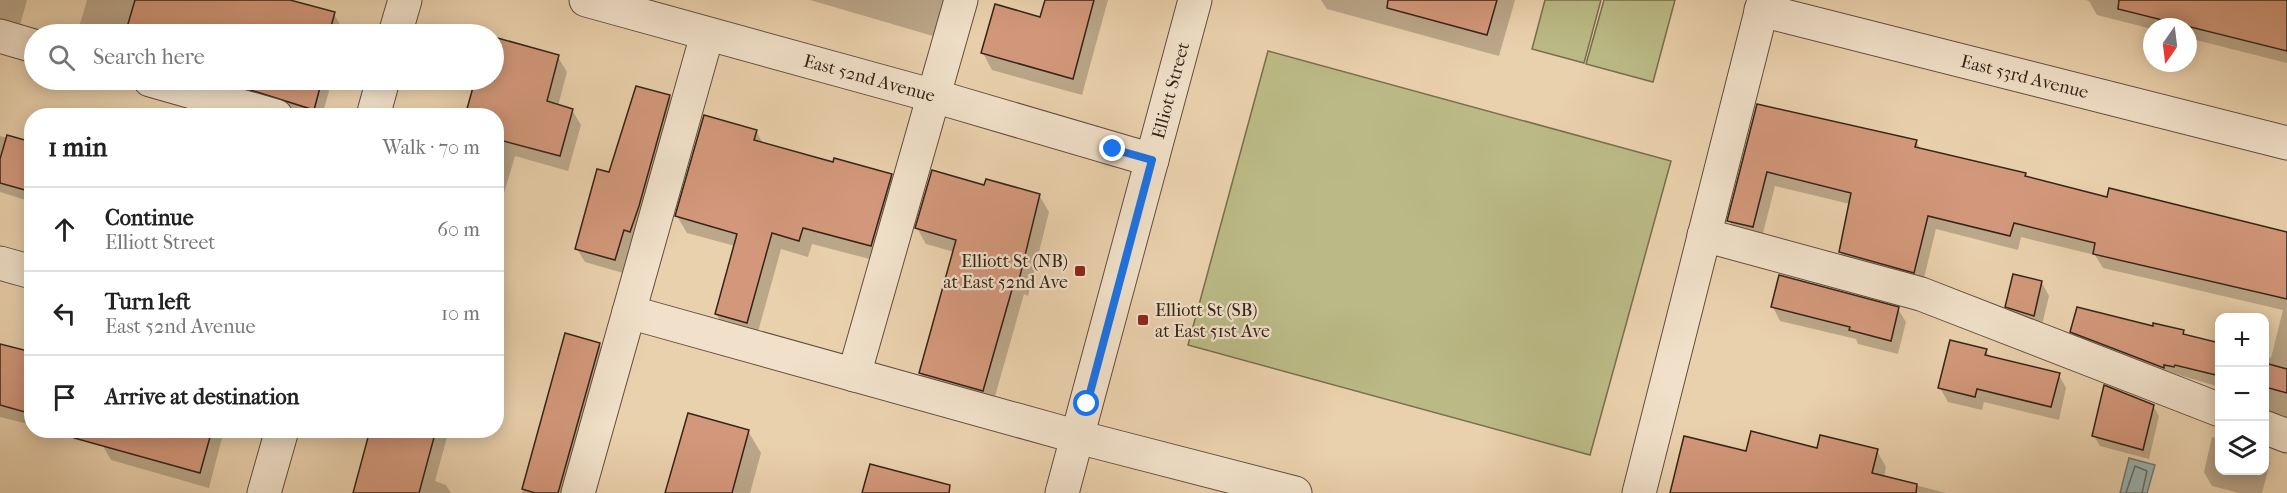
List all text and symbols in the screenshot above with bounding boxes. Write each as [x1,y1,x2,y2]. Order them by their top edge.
north arrow [2143,18,2197,72]
search box [24,24,504,90]
street label: Elliott Street [1148,39,1194,141]
icon: search [45,41,78,74]
text: Search here [93,44,205,70]
street label: East 52nd Avenue [801,50,938,106]
street label: East 53rd Avenue [1959,50,2091,103]
text: 1 min [48,132,107,163]
route end [1099,135,1125,161]
text: Walk · 70 m [383,136,480,159]
text: Continue [105,205,194,231]
icon: ahead [48,213,81,246]
text: 60 m [437,218,480,241]
text: Elliott Street [105,231,215,254]
place label: Elliott St (NB) at East 52nd Ave [943,251,1068,293]
marker: Elliott St (NB) at East 52nd Ave [1073,264,1087,278]
text: Turn left [105,289,191,315]
icon: left [48,297,81,330]
place label: Elliott St (SB) at East 51st Ave [1155,300,1270,342]
text: 10 m [441,302,480,325]
marker: Elliott St (SB) at East 51st Ave [1136,313,1150,327]
map controls [2215,313,2269,475]
button: + [2215,313,2269,367]
text: East 52nd Avenue [105,315,255,338]
button: − [2215,367,2269,421]
icon: arrive [48,381,81,414]
text: Arrive at destination [105,384,299,410]
route start [1073,390,1099,416]
button: layers [2215,421,2269,475]

